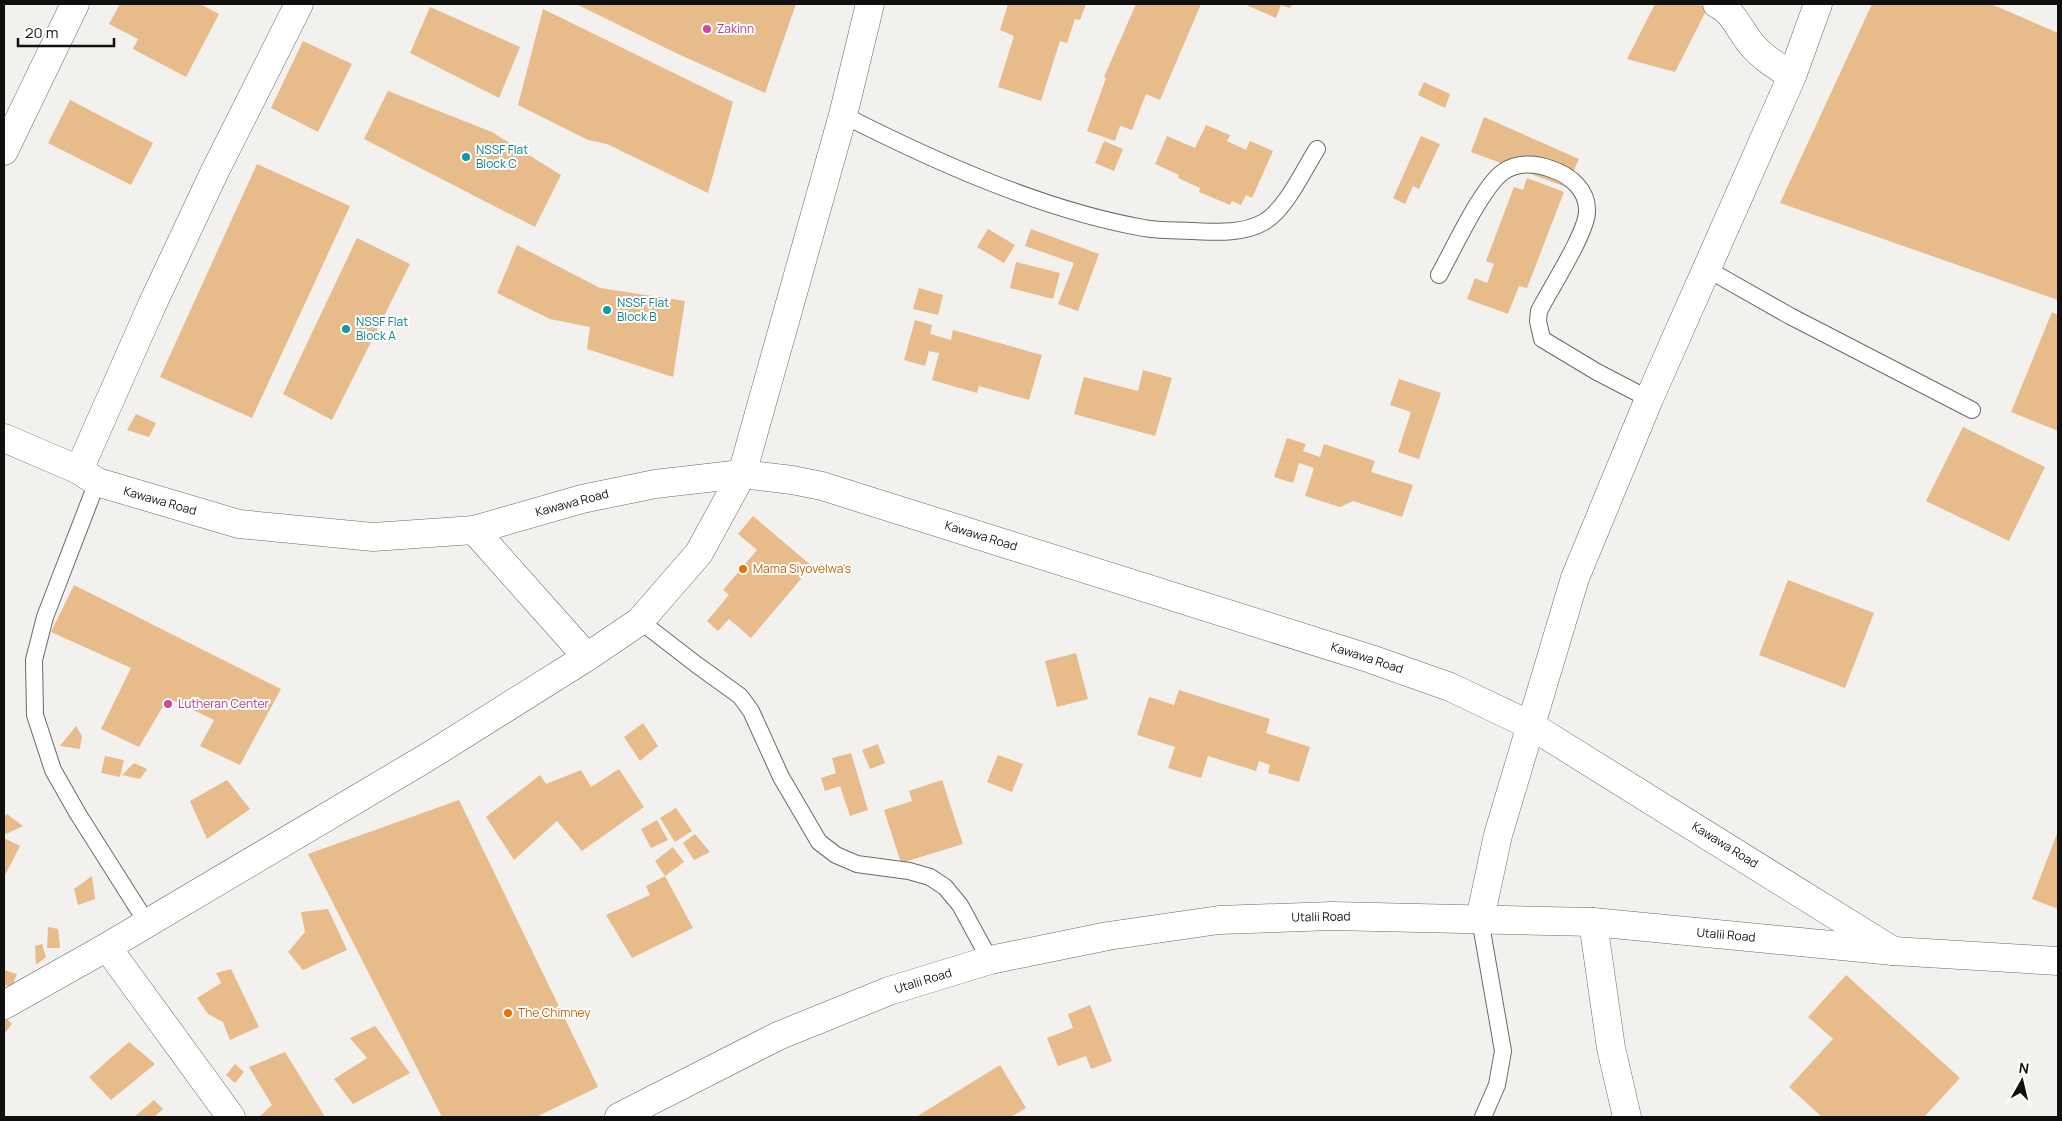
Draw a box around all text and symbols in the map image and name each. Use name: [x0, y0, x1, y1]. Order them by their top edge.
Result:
scale bar: [18, 15, 114, 47]
place label: Zakinn: [717, 20, 754, 37]
text: 20 m: [25, 22, 58, 43]
marker: Zakinn: [701, 23, 713, 35]
place label: NSSF Flat Block C: [476, 141, 528, 172]
marker: NSSF Flat Block C: [460, 151, 472, 163]
place label: NSSF Flat Block B: [617, 294, 669, 325]
marker: NSSF Flat Block B: [601, 304, 613, 316]
place label: NSSF Flat Block A: [356, 313, 408, 344]
marker: NSSF Flat Block A: [340, 323, 352, 335]
street label: Kawawa Road: [122, 482, 199, 519]
street label: Kawawa Road: [533, 485, 610, 520]
street label: Kawawa Road: [943, 516, 1020, 555]
place label: Mama Siyovelwa's: [753, 560, 851, 577]
marker: Mama Siyovelwa's: [737, 563, 749, 575]
street label: Kawawa Road: [1329, 638, 1406, 677]
place label: Lutheran Center: [178, 695, 270, 712]
marker: Lutheran Center: [162, 698, 174, 710]
street label: Kawawa Road: [1689, 817, 1762, 872]
street label: Utalii Road: [1291, 907, 1351, 926]
street label: Utalii Road: [1696, 923, 1756, 946]
street label: Utalii Road: [892, 964, 954, 997]
place label: The Chimney: [518, 1004, 591, 1021]
marker: The Chimney: [502, 1007, 514, 1019]
north arrow: [1997, 1056, 2047, 1106]
text: N: [2018, 1058, 2030, 1078]

